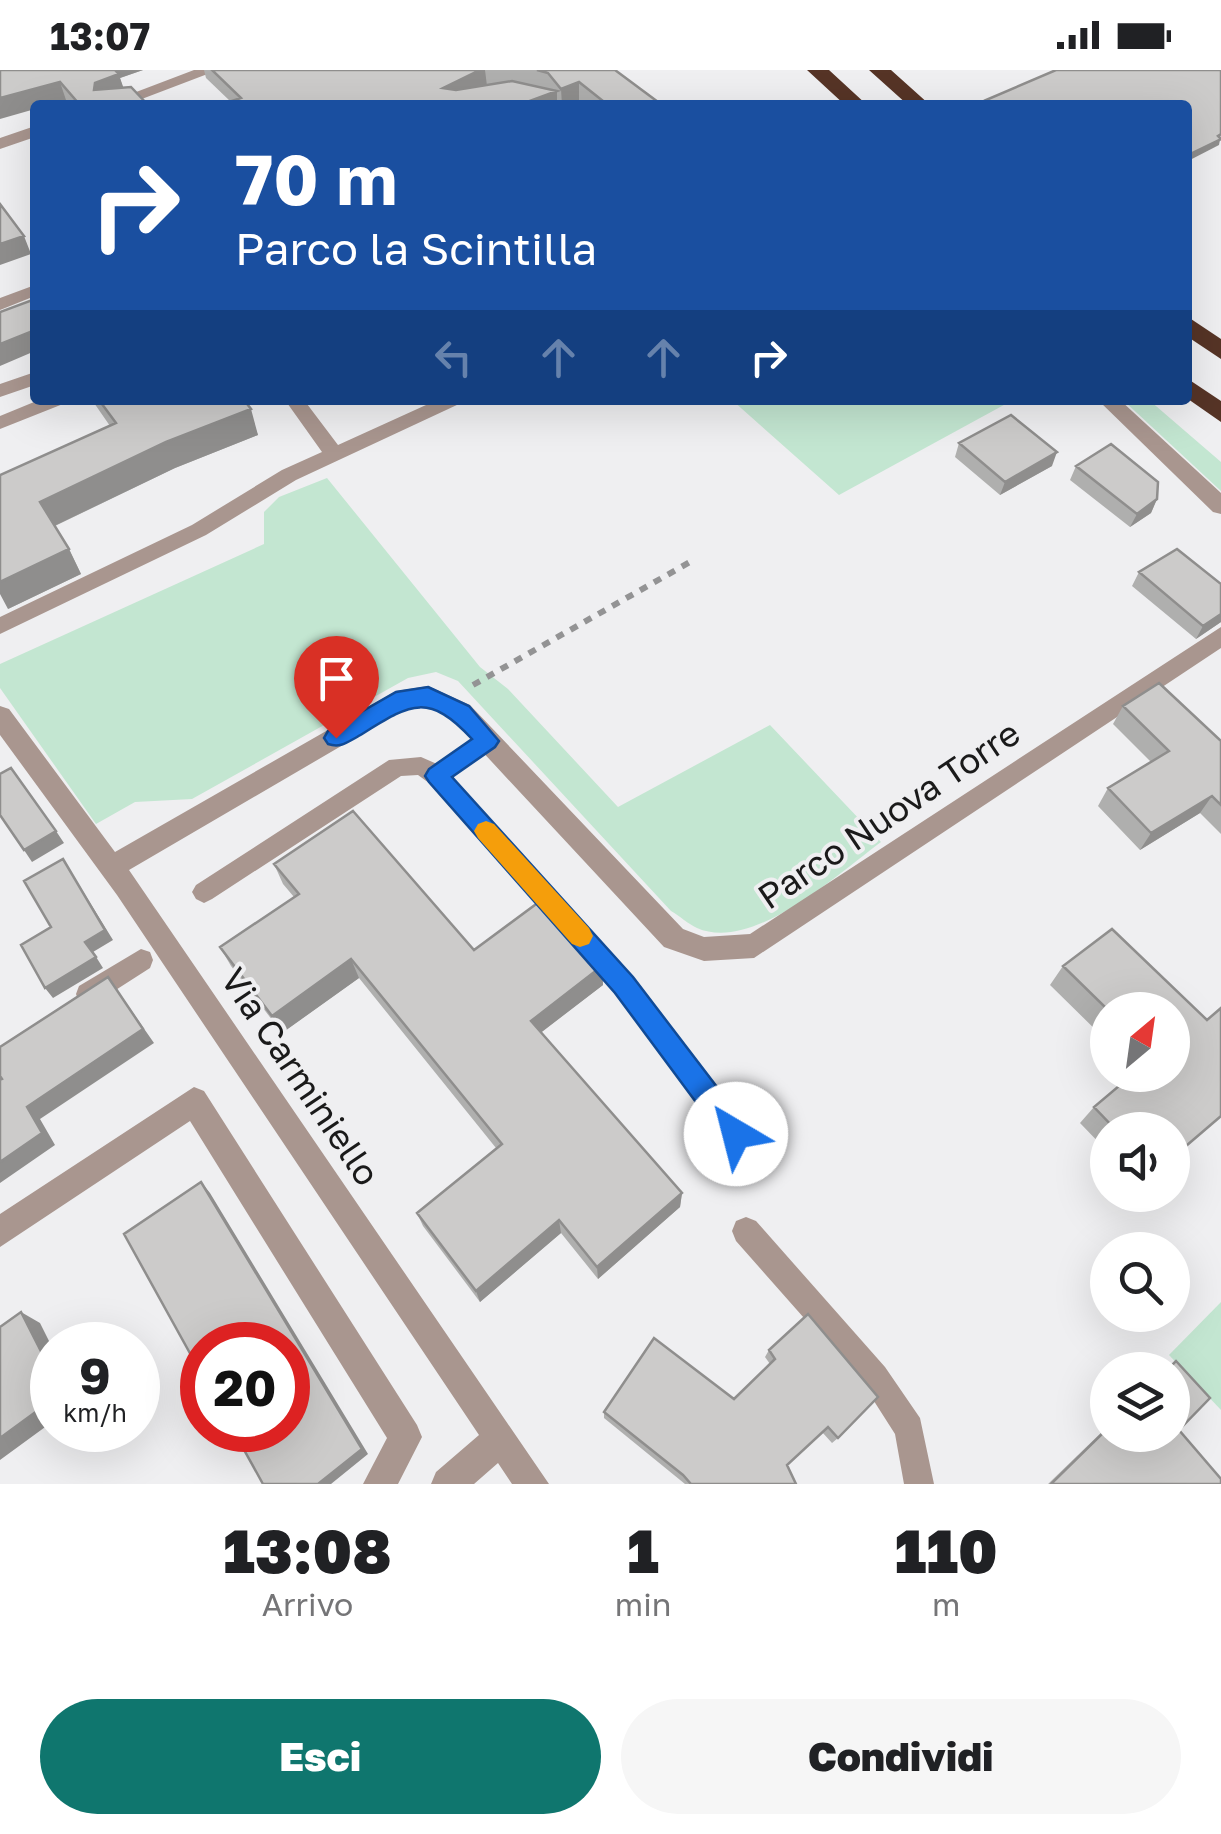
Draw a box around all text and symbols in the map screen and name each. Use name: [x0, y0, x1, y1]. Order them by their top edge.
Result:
text: 13:07: [50, 13, 150, 58]
text: 70 m: [235, 136, 397, 220]
icon: right: [70, 140, 200, 270]
text: Parco la Scintilla: [235, 221, 597, 275]
icon: left: [426, 330, 481, 385]
icon: ahead: [531, 330, 586, 385]
icon: ahead: [636, 330, 691, 385]
icon: right: [741, 330, 796, 385]
pin: [294, 636, 379, 739]
icon: arrive: [309, 651, 364, 706]
street label: Parco Nuova Torre: [750, 711, 1027, 917]
street label: Via Carminiello: [213, 960, 389, 1193]
north arrow: [1090, 992, 1190, 1092]
map controls: [1090, 992, 1190, 1452]
position arrow: [684, 1082, 788, 1186]
button: sound: [1090, 1112, 1190, 1212]
button: search: [1090, 1232, 1190, 1332]
speed limit sign: 20: [180, 1322, 310, 1452]
text: 9: [79, 1345, 111, 1405]
button: layers: [1090, 1352, 1190, 1452]
text: km/h: [63, 1397, 127, 1428]
text: 13:08: [223, 1514, 392, 1586]
text: 1: [627, 1514, 659, 1586]
text: 110: [895, 1514, 998, 1586]
text: Arrivo: [262, 1585, 353, 1623]
text: min: [615, 1585, 671, 1623]
text: m: [932, 1585, 960, 1623]
button: Esci: [40, 1699, 601, 1814]
button: Condividi: [621, 1699, 1181, 1814]

